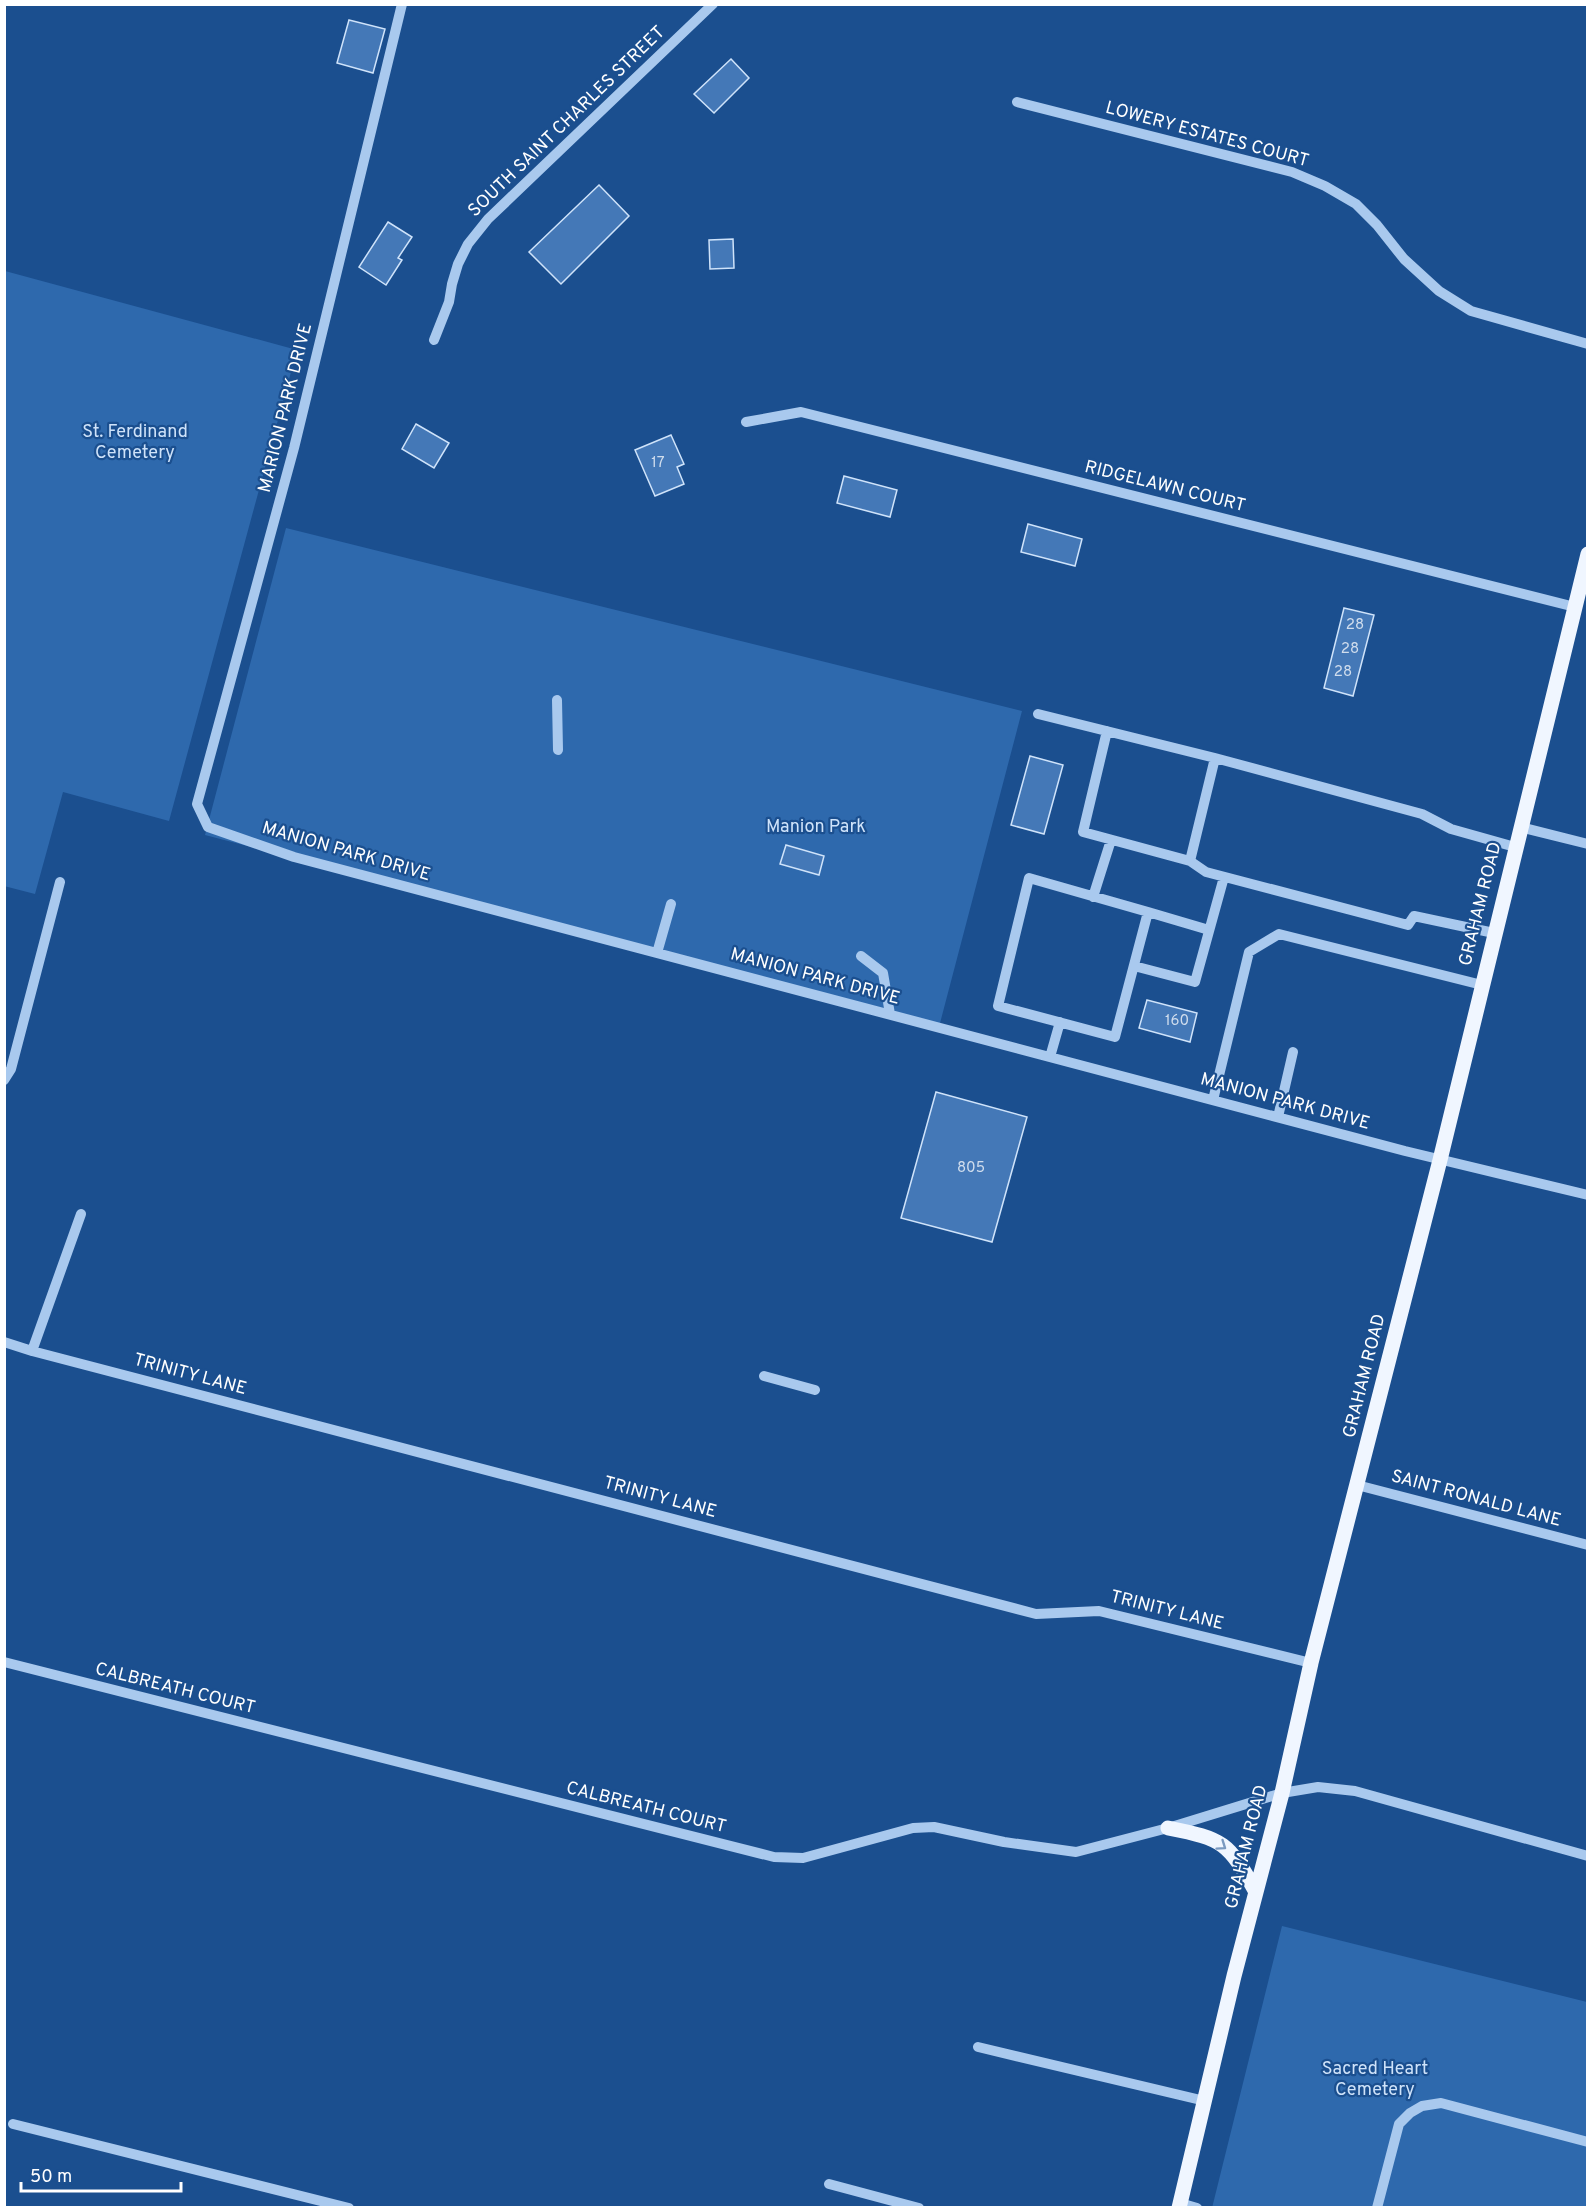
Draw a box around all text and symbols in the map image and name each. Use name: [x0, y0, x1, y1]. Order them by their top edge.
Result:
street label: SOUTH SAINT CHARLES STREET: [464, 22, 670, 222]
street label: LOWERY ESTATES COURT: [1103, 97, 1311, 173]
street label: MARION PARK DRIVE: [254, 321, 318, 495]
park label: St. Ferdinand Cemetery: [82, 421, 188, 465]
house number: 17: [651, 454, 665, 473]
street label: RIDGELAWN COURT: [1082, 456, 1248, 518]
house number: 28: [1346, 616, 1364, 635]
house number: 28: [1341, 640, 1359, 659]
house number: 28: [1334, 663, 1352, 682]
park label: Manion Park: [766, 816, 866, 839]
street label: MANION PARK DRIVE: [259, 817, 433, 887]
street label: GRAHAM ROAD: [1454, 840, 1508, 968]
street label: MANION PARK DRIVE: [728, 943, 902, 1011]
house number: 160: [1165, 1012, 1189, 1031]
street label: MANION PARK DRIVE: [1198, 1068, 1372, 1136]
house number: 805: [957, 1159, 985, 1178]
street label: GRAHAM ROAD: [1338, 1312, 1392, 1440]
street label: TRINITY LANE: [131, 1349, 249, 1401]
street label: SAINT RONALD LANE: [1388, 1465, 1564, 1533]
street label: TRINITY LANE: [601, 1472, 719, 1524]
street label: TRINITY LANE: [1108, 1586, 1226, 1636]
street label: CALBREATH COURT: [93, 1658, 257, 1720]
street label: CALBREATH COURT: [564, 1777, 728, 1839]
street label: GRAHAM ROAD: [1220, 1783, 1274, 1911]
one-way arrow: [1216, 1839, 1227, 1850]
park label: Sacred Heart Cemetery: [1322, 2058, 1428, 2102]
scale bar: [21, 2155, 182, 2193]
text: 50 m: [30, 2166, 72, 2189]

